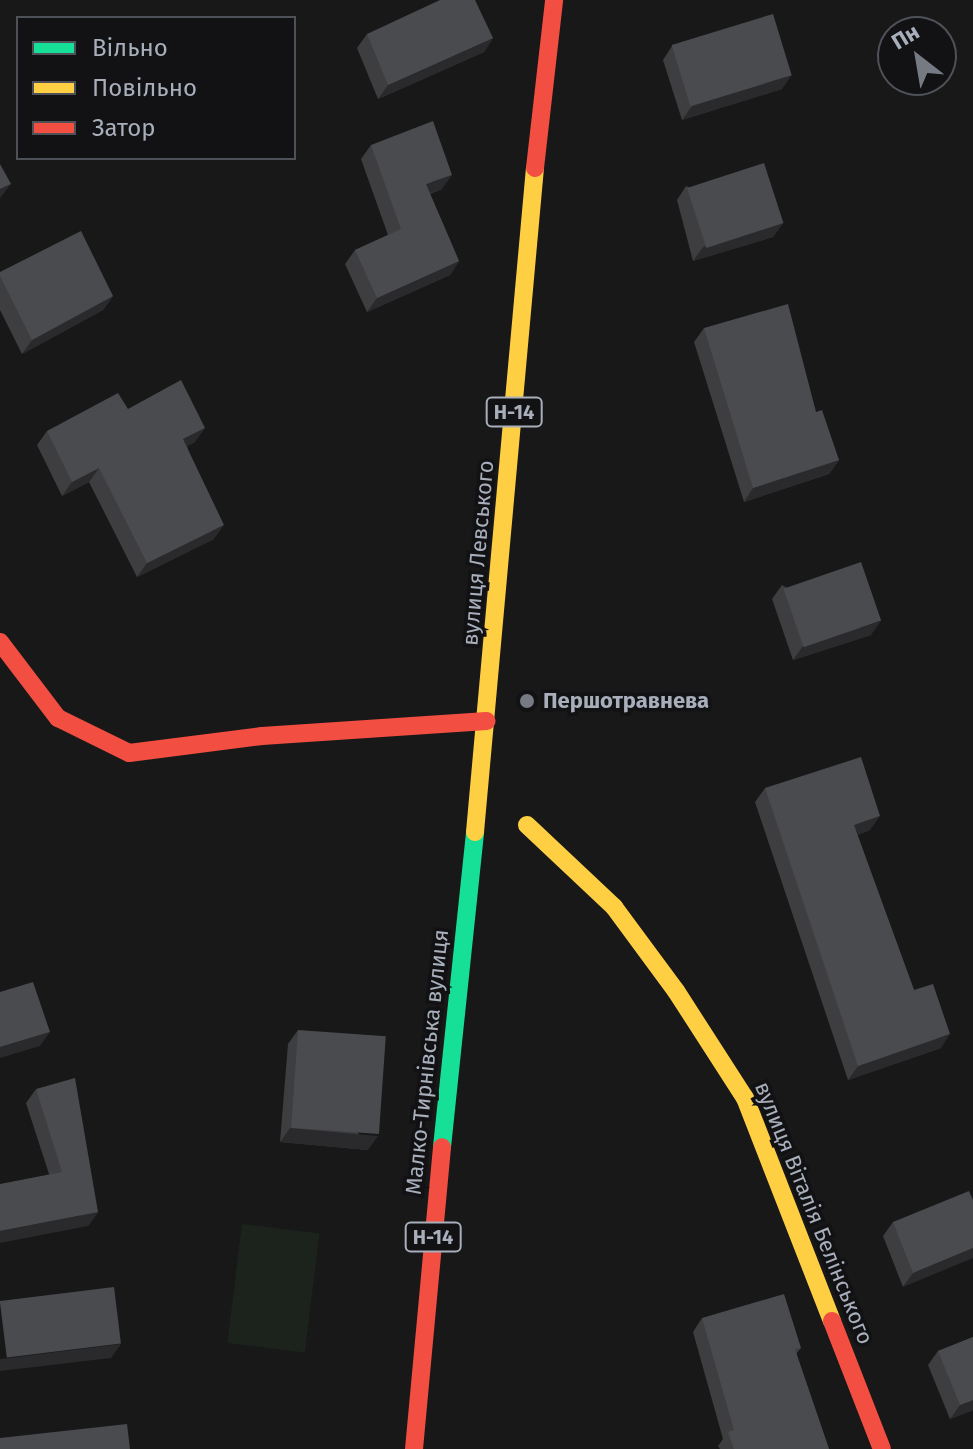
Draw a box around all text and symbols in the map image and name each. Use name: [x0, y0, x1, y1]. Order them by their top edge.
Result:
legend: [16, 16, 296, 160]
north arrow: [877, 16, 957, 96]
text: Пн: [887, 18, 924, 55]
text: Вільно: [92, 34, 168, 62]
text: Повільно: [92, 74, 197, 102]
text: Затор: [92, 114, 156, 142]
road number: Н-14: [484, 396, 544, 428]
street label: вулиця Левського: [457, 459, 499, 647]
place label: Першотравнева: [543, 688, 709, 714]
marker: Першотравнева: [518, 692, 536, 710]
street label: Малко-Тирнівська вулиця: [400, 928, 454, 1196]
street label: вулиця Віталія Белінського: [749, 1078, 879, 1348]
road number: Н-14: [403, 1221, 463, 1253]

